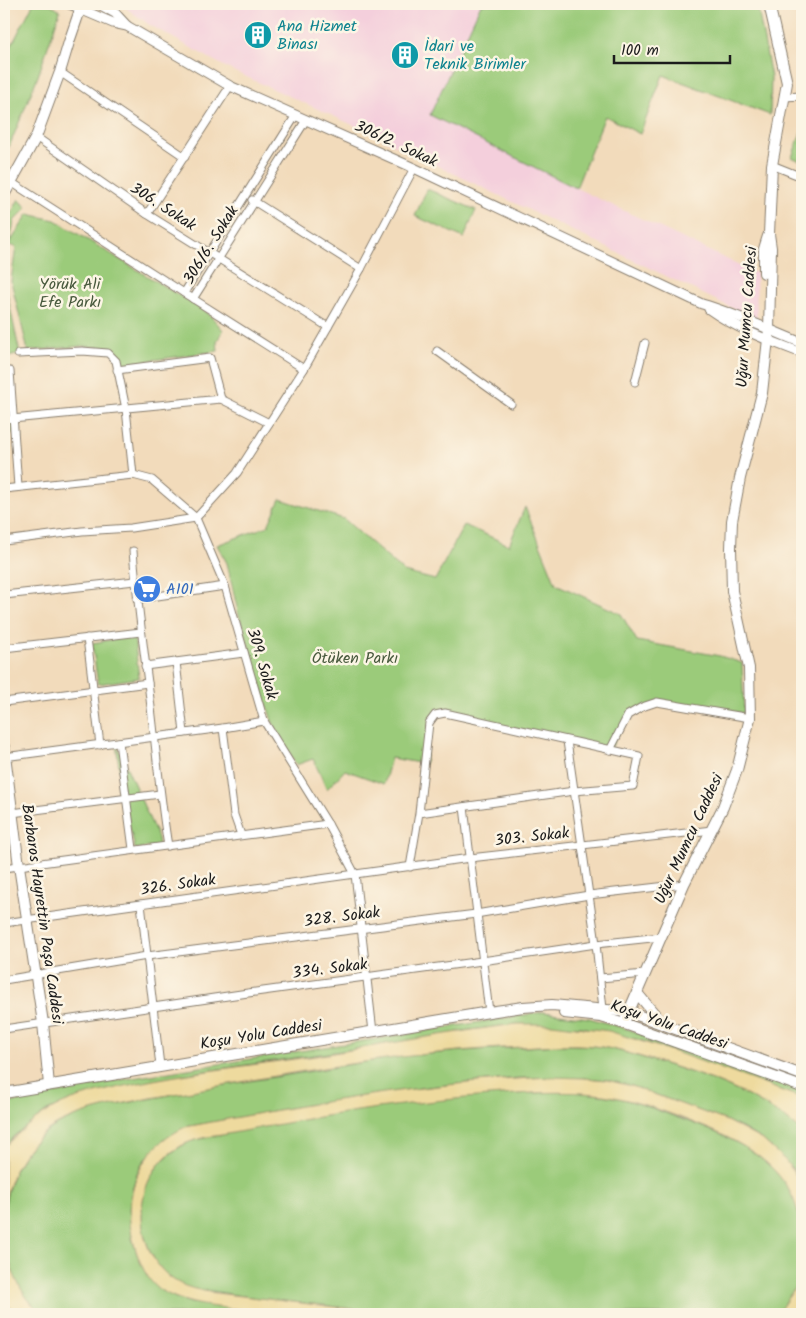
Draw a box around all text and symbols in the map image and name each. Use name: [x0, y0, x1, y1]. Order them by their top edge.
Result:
place label: Ana Hizmet Binası: [277, 14, 358, 57]
building icon: Ana Hizmet Binası: [243, 20, 273, 50]
scale bar: [614, 32, 730, 64]
place label: İdari ve Teknik Birimler: [424, 34, 527, 77]
text: 100 m: [621, 39, 659, 63]
building icon: İdari ve Teknik Birimler: [390, 40, 420, 70]
street label: 306/2. Sokak: [350, 114, 442, 174]
street label: 306. Sokak: [125, 176, 201, 238]
street label: 306/6. Sokak: [177, 200, 245, 289]
street label: Uğur Mumcu Caddesi: [730, 244, 764, 389]
park label: Yörük Ali Efe Parkı: [39, 272, 102, 315]
supermarket icon: A101: [132, 574, 162, 604]
place label: A101: [166, 577, 194, 602]
street label: 309. Sokak: [240, 625, 284, 703]
park label: Ötüken Parkı: [312, 646, 398, 671]
street label: Uğur Mumcu Caddesi: [648, 768, 731, 908]
street label: Barbaros Hayrettin Paşa Caddesi: [14, 802, 70, 1027]
street label: 303. Sokak: [494, 821, 571, 853]
street label: 326. Sokak: [139, 867, 218, 903]
street label: 328. Sokak: [302, 900, 382, 934]
street label: 334. Sokak: [291, 952, 370, 986]
street label: Koşu Yolu Caddesi: [607, 993, 732, 1057]
street label: Koşu Yolu Caddesi: [198, 1013, 325, 1057]

